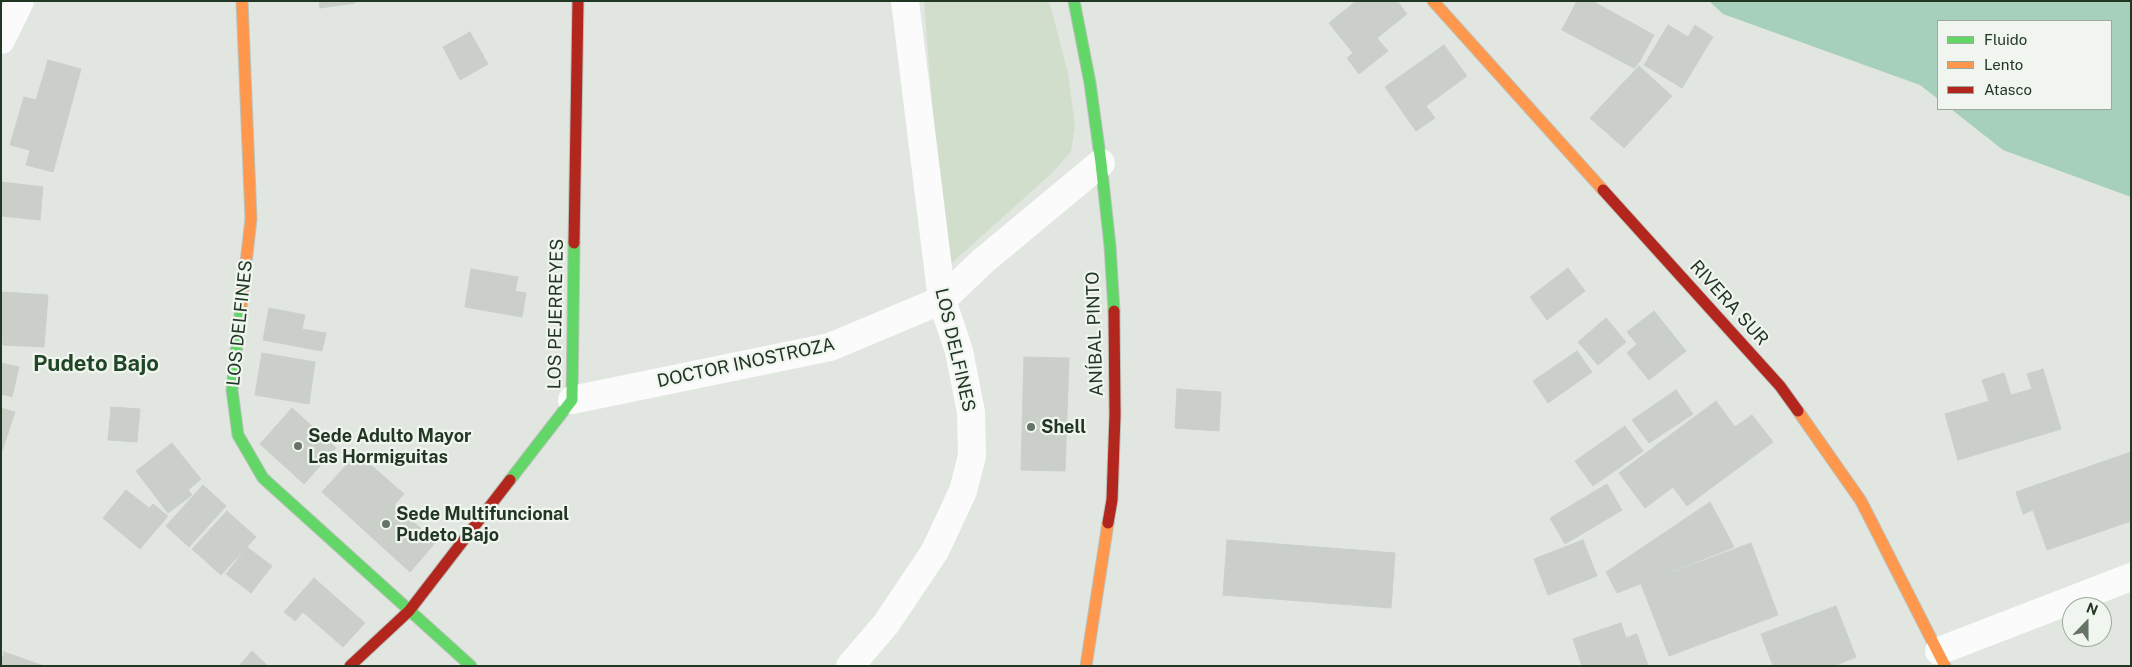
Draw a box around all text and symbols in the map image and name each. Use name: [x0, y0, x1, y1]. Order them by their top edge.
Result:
legend: [1937, 20, 2112, 110]
text: Fluido: [1984, 31, 2027, 48]
text: Lento: [1984, 56, 2023, 73]
text: Atasco: [1984, 81, 2032, 98]
street label: LOS PEJERREYES: [544, 238, 568, 390]
street label: RIVERA SUR: [1685, 256, 1773, 350]
street label: LOS DELFINES: [223, 259, 257, 387]
street label: ANÍBAL PINTO: [1082, 271, 1108, 397]
street label: LOS DELFINES: [930, 286, 980, 414]
street label: DOCTOR INOSTROZA: [655, 334, 837, 392]
district label: Pudeto Bajo: [33, 351, 159, 377]
place label: Shell: [1041, 416, 1086, 438]
marker: Shell: [1025, 421, 1037, 433]
place label: Sede Adulto Mayor Las Hormiguitas: [308, 425, 471, 468]
marker: Sede Adulto Mayor Las Hormiguitas: [292, 440, 304, 452]
place label: Sede Multifuncional Pudeto Bajo: [396, 503, 569, 546]
marker: Sede Multifuncional Pudeto Bajo: [380, 518, 392, 530]
north arrow: [2062, 597, 2112, 647]
text: N: [2084, 600, 2100, 618]

